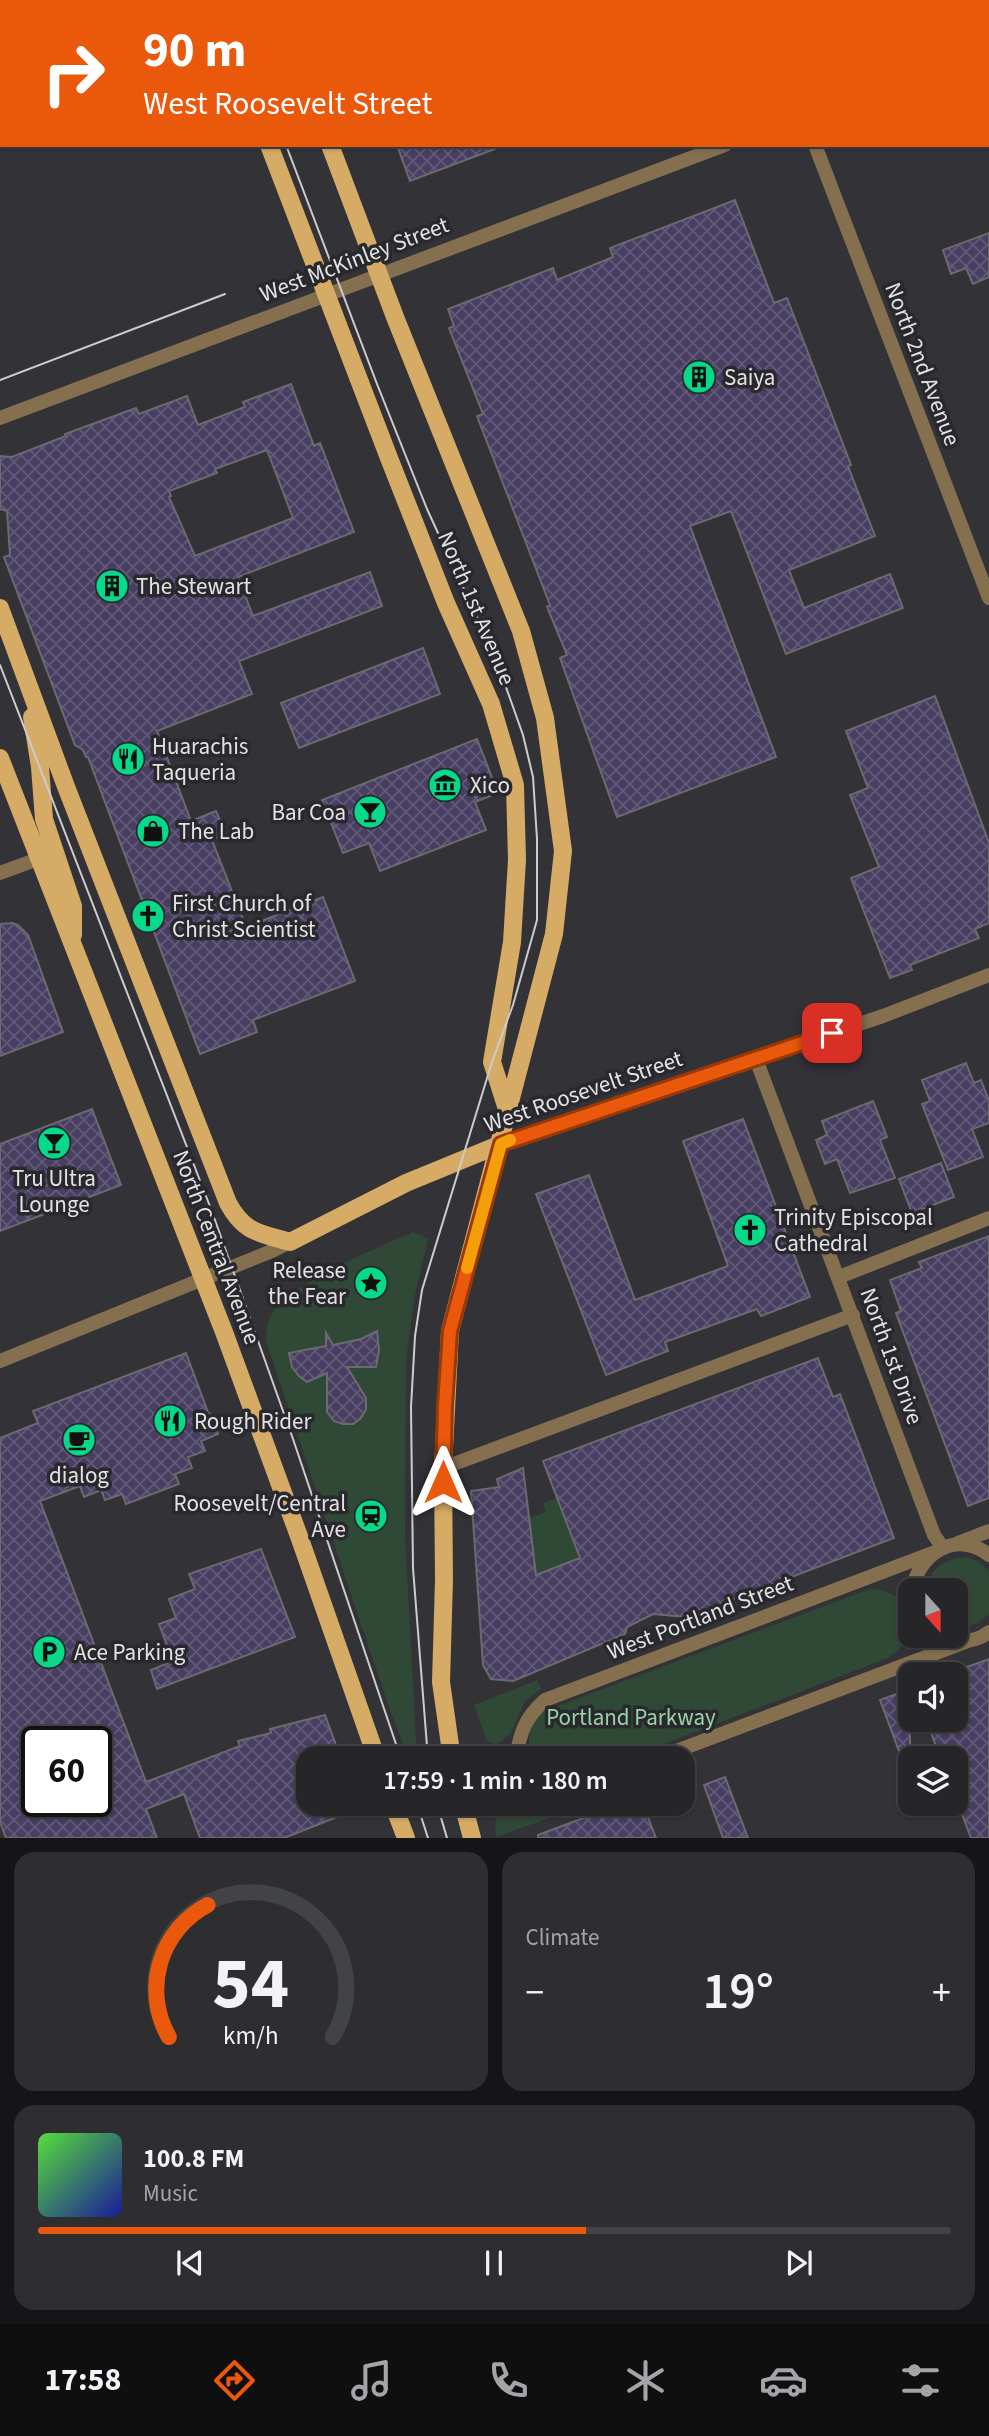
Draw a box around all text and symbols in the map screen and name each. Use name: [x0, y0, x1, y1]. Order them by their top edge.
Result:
text: 90 m: [143, 16, 247, 86]
icon: right: [28, 28, 119, 119]
text: West Roosevelt Street: [143, 81, 432, 127]
street label: West McKinley Street: [255, 208, 454, 311]
street label: North 2nd Avenue: [876, 278, 969, 451]
building icon: Saiya: [680, 358, 718, 396]
place label: Saiya: [724, 361, 775, 394]
street label: North 1st Avenue: [429, 526, 524, 690]
building icon: The Stewart: [93, 567, 131, 605]
place label: The Stewart: [136, 570, 251, 603]
place label: Huarachis Taqueria: [152, 730, 248, 789]
restaurant icon: Huarachis Taqueria: [109, 740, 147, 778]
museum icon: Xico: [426, 766, 464, 804]
place label: Xico: [470, 769, 510, 802]
bar icon: Bar Coa: [351, 793, 389, 831]
place label: Bar Coa: [271, 796, 346, 829]
shop icon: The Lab: [134, 812, 172, 850]
place label: The Lab: [178, 815, 254, 848]
place label: First Church of Christ Scientist: [172, 887, 316, 946]
church icon: First Church of Christ Scientist: [129, 897, 167, 935]
pin: [802, 1003, 862, 1063]
icon: arrive: [813, 1014, 851, 1052]
street label: West Roosevelt Street: [480, 1042, 687, 1141]
bar icon: Tru Ultra Lounge: [35, 1124, 73, 1162]
street label: North Central Avenue: [164, 1145, 269, 1349]
place label: Tru Ultra Lounge: [12, 1162, 96, 1221]
place label: Trinity Episcopal Cathedral: [774, 1201, 933, 1260]
church icon: Trinity Episcopal Cathedral: [731, 1211, 769, 1249]
place label: Release the Fear: [268, 1254, 347, 1313]
place icon: Release the Fear: [352, 1264, 390, 1302]
street label: North 1st Drive: [852, 1283, 931, 1429]
restaurant icon: Rough Rider: [151, 1402, 189, 1440]
place label: Rough Rider: [194, 1405, 312, 1438]
cafe icon: dialog: [60, 1421, 98, 1459]
position arrow: [406, 1445, 480, 1519]
place label: dialog: [49, 1459, 109, 1492]
place label: Roosevelt/Central Ave: [174, 1487, 346, 1546]
station icon: Roosevelt/Central Ave: [352, 1497, 390, 1535]
street label: West Portland Street: [602, 1567, 798, 1668]
north arrow: [898, 1578, 968, 1648]
map controls: [898, 1578, 968, 1816]
parking icon: Ace Parking: [30, 1633, 68, 1671]
place label: Ace Parking: [74, 1636, 186, 1669]
button: sound: [898, 1662, 968, 1732]
park label: Portland Parkway: [546, 1701, 716, 1734]
speed limit sign: 60: [21, 1726, 112, 1817]
button: layers: [898, 1746, 968, 1816]
text: 17:59 · 1 min · 180 m: [383, 1762, 608, 1799]
text: Climate: [526, 1921, 599, 1954]
text: 54: [212, 1933, 289, 2037]
text: 19°: [703, 1955, 774, 2029]
text: −: [526, 1966, 544, 2020]
text: +: [932, 1966, 951, 2020]
text: km/h: [223, 2018, 279, 2054]
text: 100.8 FM: [143, 2140, 244, 2177]
text: Music: [143, 2177, 198, 2210]
icon: previous: [171, 2244, 209, 2282]
icon: pause: [475, 2244, 513, 2282]
icon: next: [780, 2244, 818, 2282]
icon: directions: [210, 2356, 259, 2405]
icon: music: [347, 2356, 396, 2405]
icon: phone: [484, 2356, 533, 2405]
icon: climate: [621, 2356, 670, 2405]
icon: car: [759, 2356, 808, 2405]
icon: filters: [896, 2356, 945, 2405]
text: 17:58: [44, 2357, 121, 2403]

